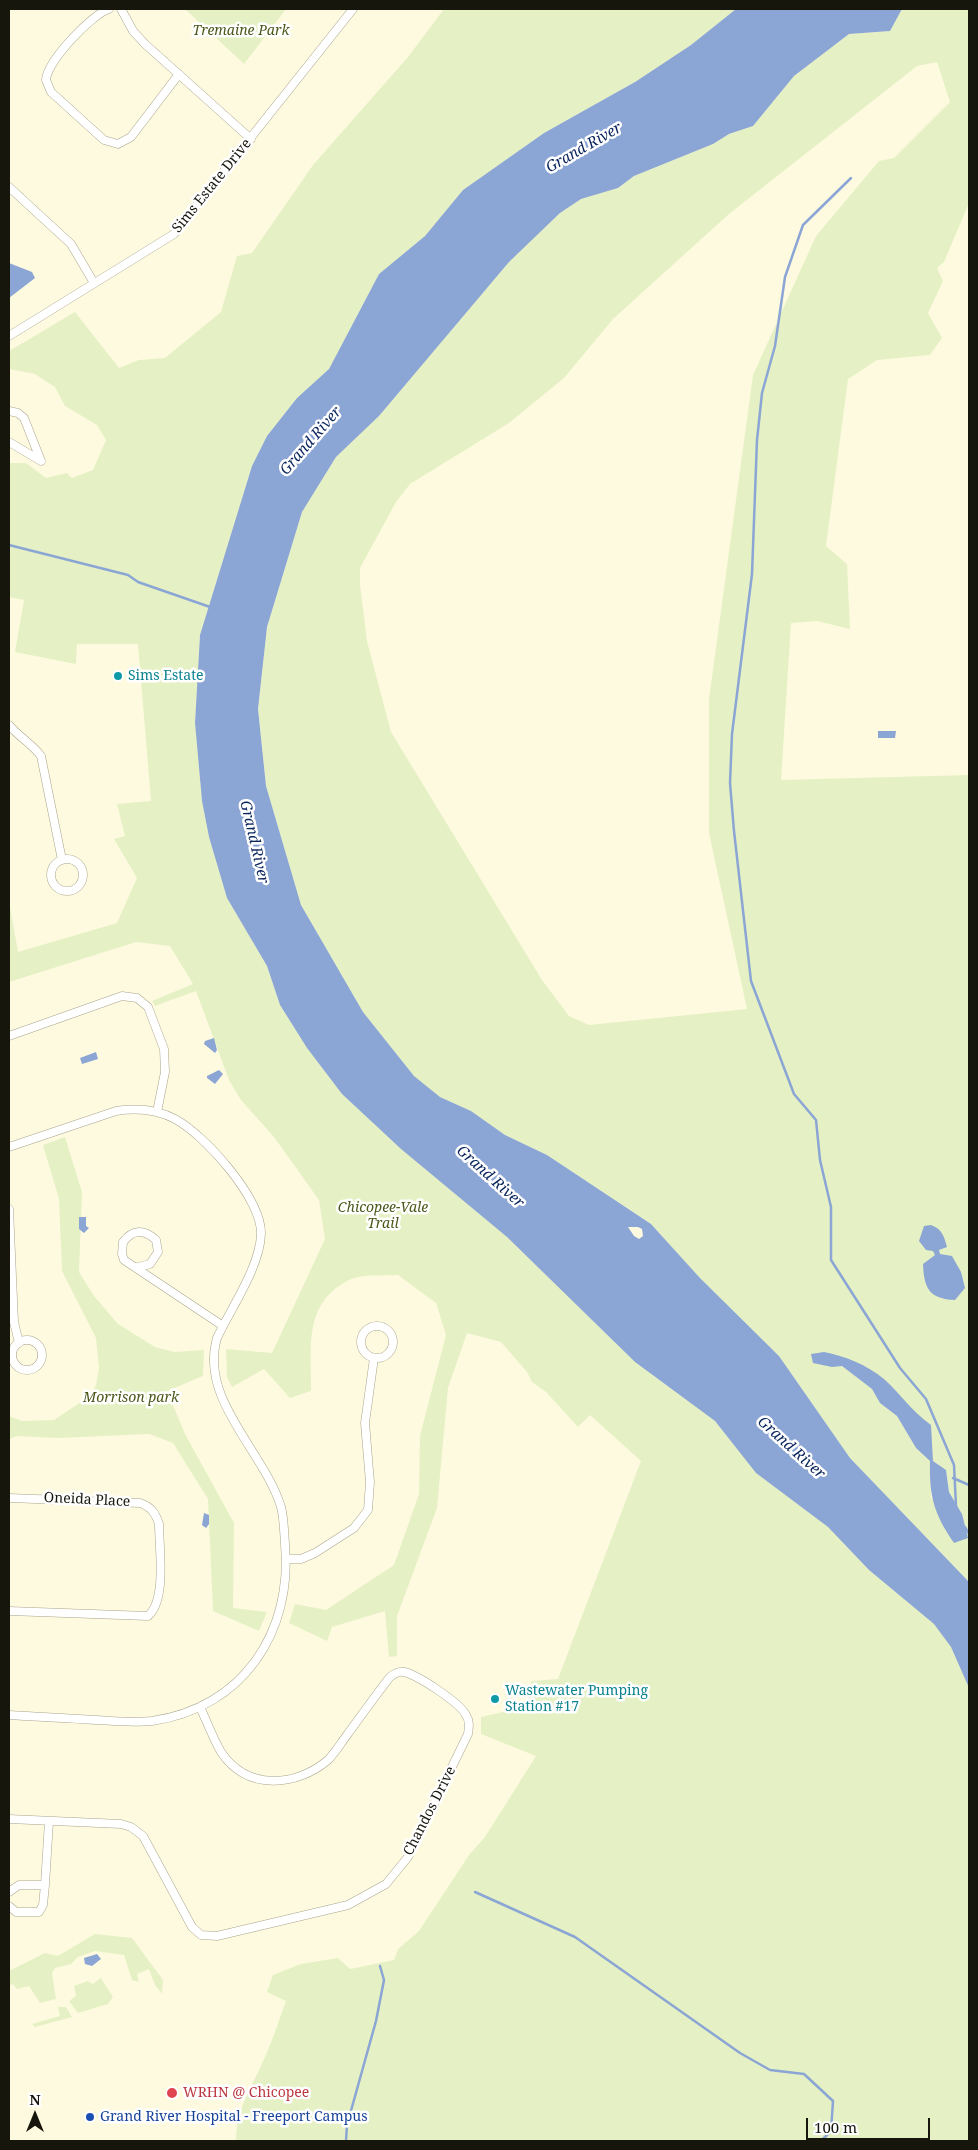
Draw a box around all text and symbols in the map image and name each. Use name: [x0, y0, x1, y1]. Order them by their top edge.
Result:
park label: Tremaine Park: [193, 23, 289, 39]
water label: Grand River: [543, 119, 625, 177]
street label: Sims Estate Drive: [169, 136, 255, 236]
water label: Grand River: [276, 403, 346, 479]
place label: Sims Estate: [128, 668, 204, 684]
marker: Sims Estate: [112, 670, 124, 682]
water label: Grand River: [236, 799, 272, 885]
water label: Grand River: [453, 1142, 527, 1212]
park label: Chicopee-Vale Trail: [338, 1200, 428, 1232]
park label: Morrison park: [83, 1390, 179, 1406]
water label: Grand River: [754, 1413, 828, 1483]
street label: Oneida Place: [43, 1489, 131, 1511]
place label: Wastewater Pumping Station #17: [505, 1683, 648, 1715]
marker: Wastewater Pumping Station #17: [489, 1693, 501, 1705]
street label: Chandos Drive: [400, 1764, 460, 1858]
place label: WRHN @ Chicopee: [183, 2085, 309, 2101]
marker: WRHN @ Chicopee: [165, 2086, 179, 2100]
north arrow: [10, 2090, 60, 2140]
text: N: [29, 2090, 41, 2109]
scale bar: [808, 2108, 932, 2140]
place label: Grand River Hospital - Freeport Campus: [100, 2109, 367, 2125]
marker: Grand River Hospital - Freeport Campus: [84, 2111, 96, 2123]
text: 100 m: [814, 2117, 857, 2137]

